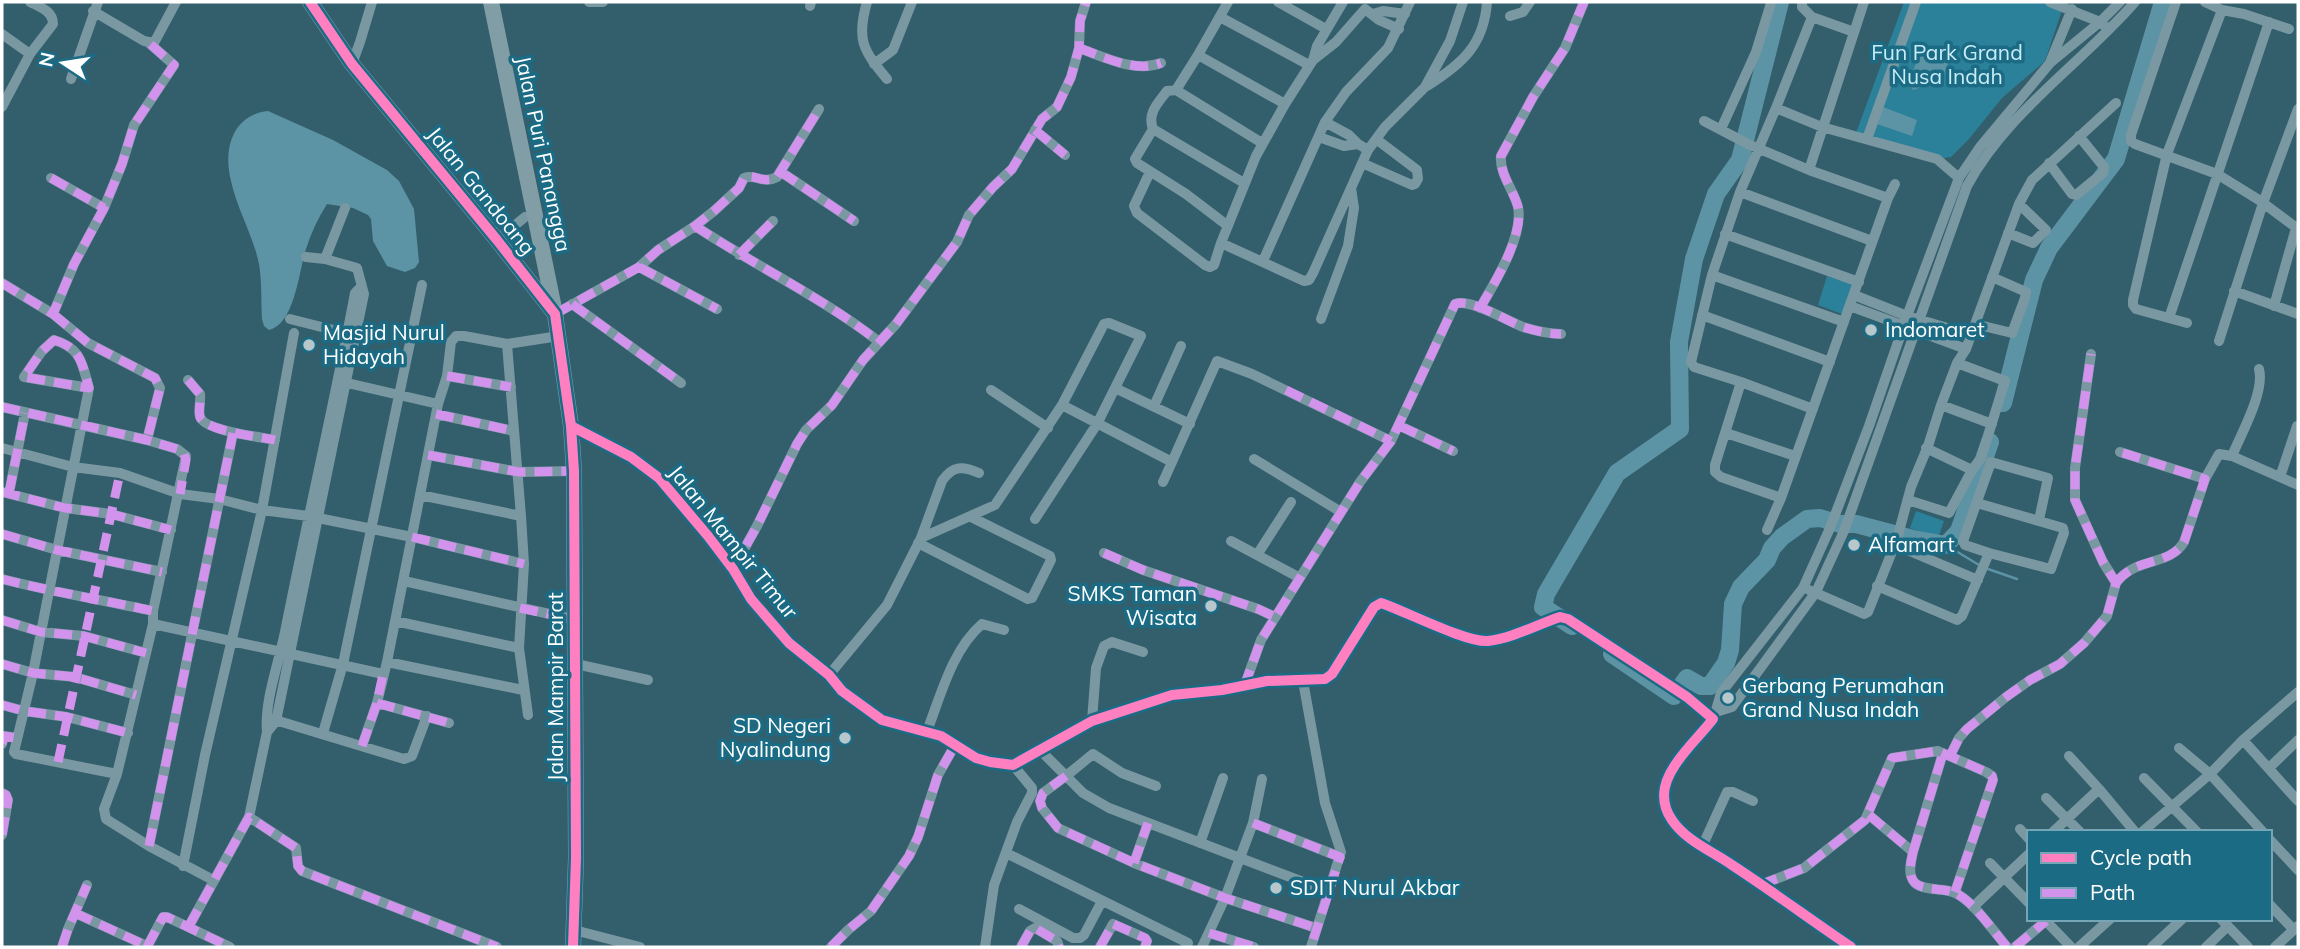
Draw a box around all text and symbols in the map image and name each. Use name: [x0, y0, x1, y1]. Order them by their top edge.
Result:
north arrow: [28, 28, 98, 98]
park label: Fun Park Grand Nusa Indah: [1871, 39, 2023, 89]
text: N: [33, 50, 60, 69]
street label: Jalan Puri Panangga: [511, 53, 577, 254]
street label: Jalan Gandoang: [422, 121, 541, 260]
place label: Indomaret: [1885, 316, 1985, 342]
place label: Masjid Nurul Hidayah: [323, 319, 445, 369]
marker: Indomaret: [1863, 322, 1879, 338]
marker: Masjid Nurul Hidayah: [301, 337, 317, 353]
street label: Jalan Mampir Timur: [664, 459, 804, 624]
place label: Alfamart: [1868, 531, 1955, 557]
marker: Alfamart: [1846, 537, 1862, 553]
place label: SMKS Taman Wisata: [1068, 580, 1197, 630]
street label: Jalan Mampir Barat: [542, 593, 568, 782]
marker: SMKS Taman Wisata: [1203, 598, 1219, 614]
place label: Gerbang Perumahan Grand Nusa Indah: [1742, 672, 1945, 722]
marker: Gerbang Perumahan Grand Nusa Indah: [1720, 690, 1736, 706]
place label: SD Negeri Nyalindung: [720, 712, 831, 762]
marker: SD Negeri Nyalindung: [837, 730, 853, 746]
legend: [2027, 830, 2272, 921]
text: Cycle path: [2090, 844, 2192, 870]
place label: SDIT Nurul Akbar: [1290, 874, 1460, 900]
text: Path: [2090, 879, 2135, 905]
marker: SDIT Nurul Akbar: [1268, 880, 1284, 896]

